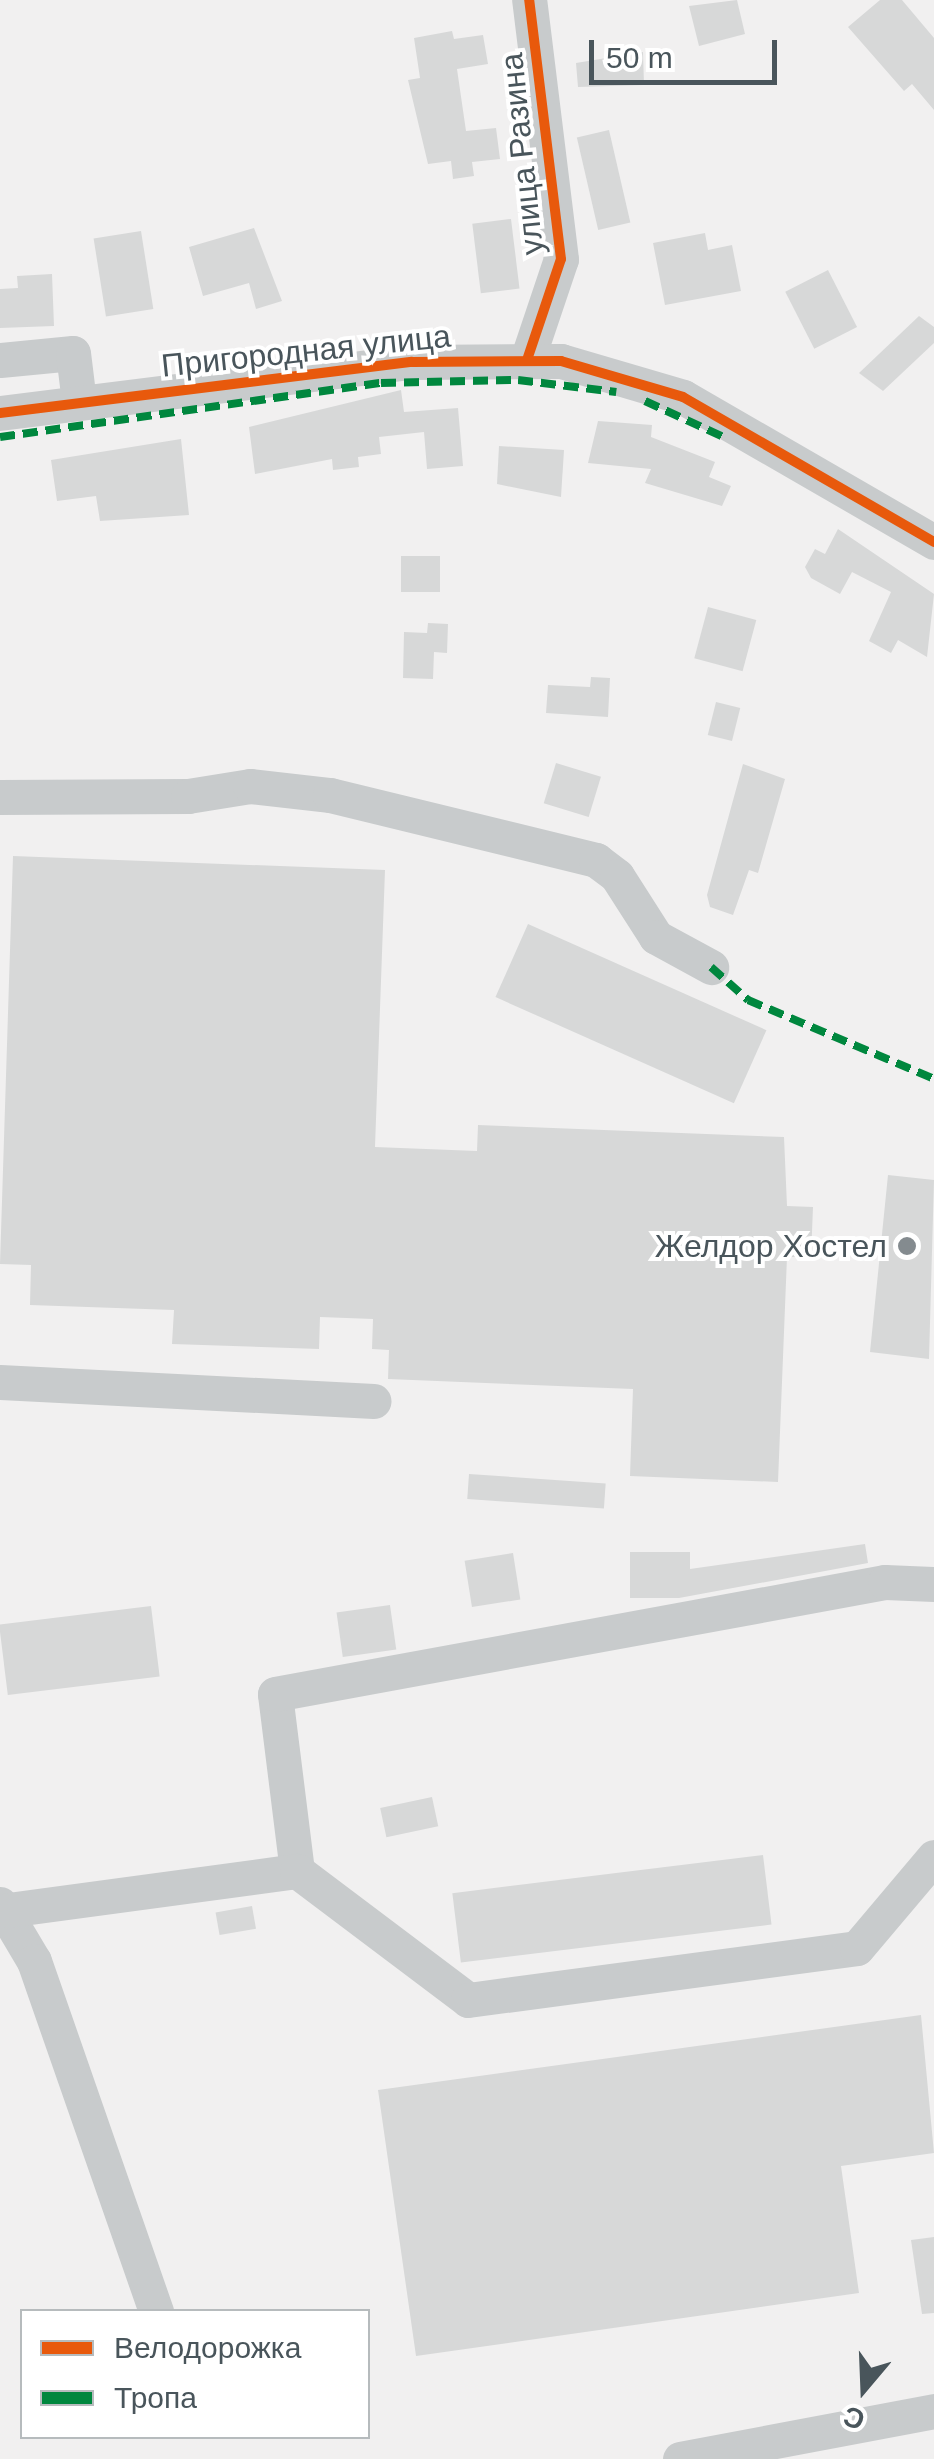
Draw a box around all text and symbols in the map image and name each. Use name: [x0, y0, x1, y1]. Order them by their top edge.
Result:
scale bar: [594, 20, 782, 82]
text: 50 m: [606, 41, 673, 74]
street label: улица Разина: [492, 51, 552, 257]
street label: Пригородная улица: [159, 317, 453, 385]
place label: Желдор Хостел: [655, 1227, 887, 1265]
marker: Желдор Хостел: [896, 1235, 918, 1257]
legend: [20, 2309, 370, 2439]
text: Велодорожка: [114, 2331, 301, 2364]
north arrow: [814, 2339, 914, 2439]
text: Тропа: [114, 2381, 197, 2414]
text: С: [839, 2400, 869, 2436]

